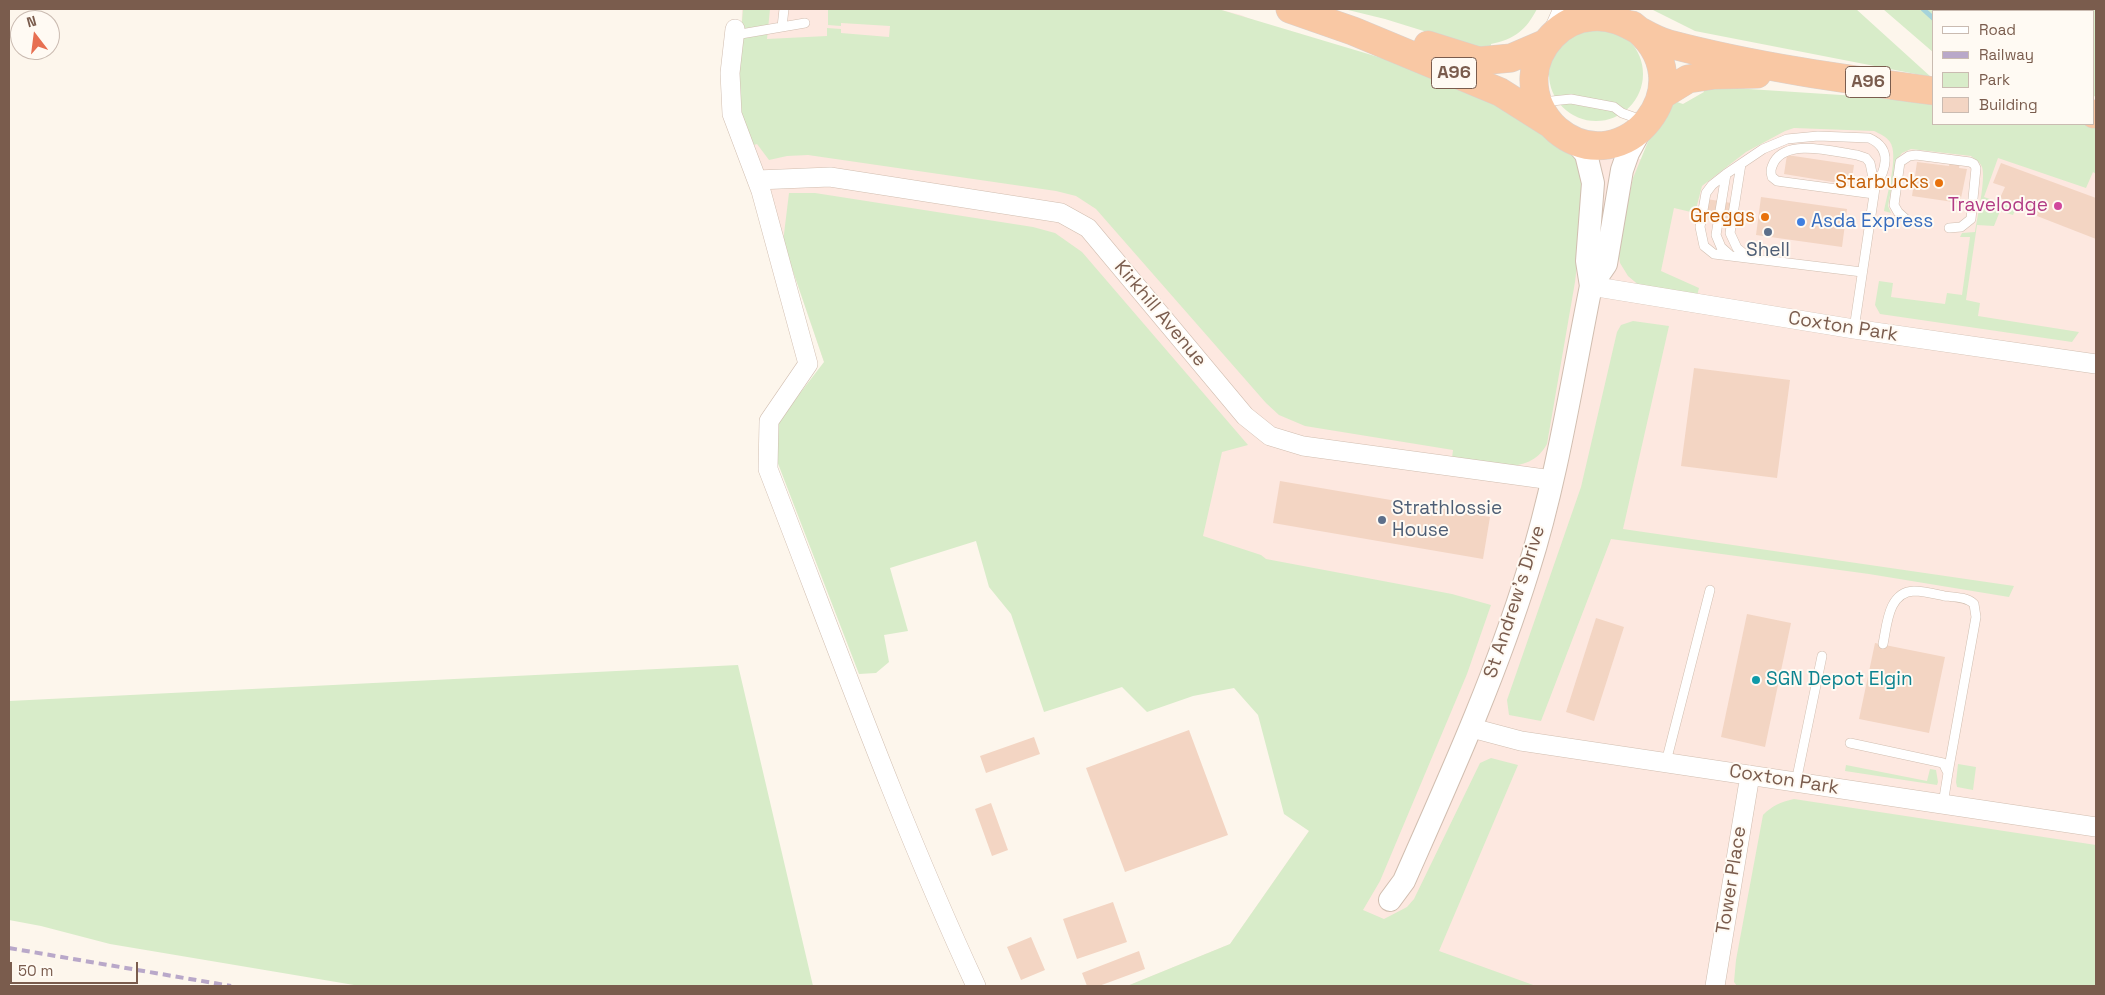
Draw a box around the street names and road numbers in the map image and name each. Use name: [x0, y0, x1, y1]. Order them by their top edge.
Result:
road number: A96: [1432, 58, 1476, 88]
road number: A96: [1846, 66, 1890, 98]
street label: Kirkhill Avenue: [1109, 256, 1211, 372]
street label: Coxton Park: [1787, 307, 1899, 347]
street label: St Andrew's Drive: [1480, 523, 1550, 681]
street label: Coxton Park: [1728, 760, 1840, 800]
street label: Tower Place: [1712, 825, 1752, 935]

